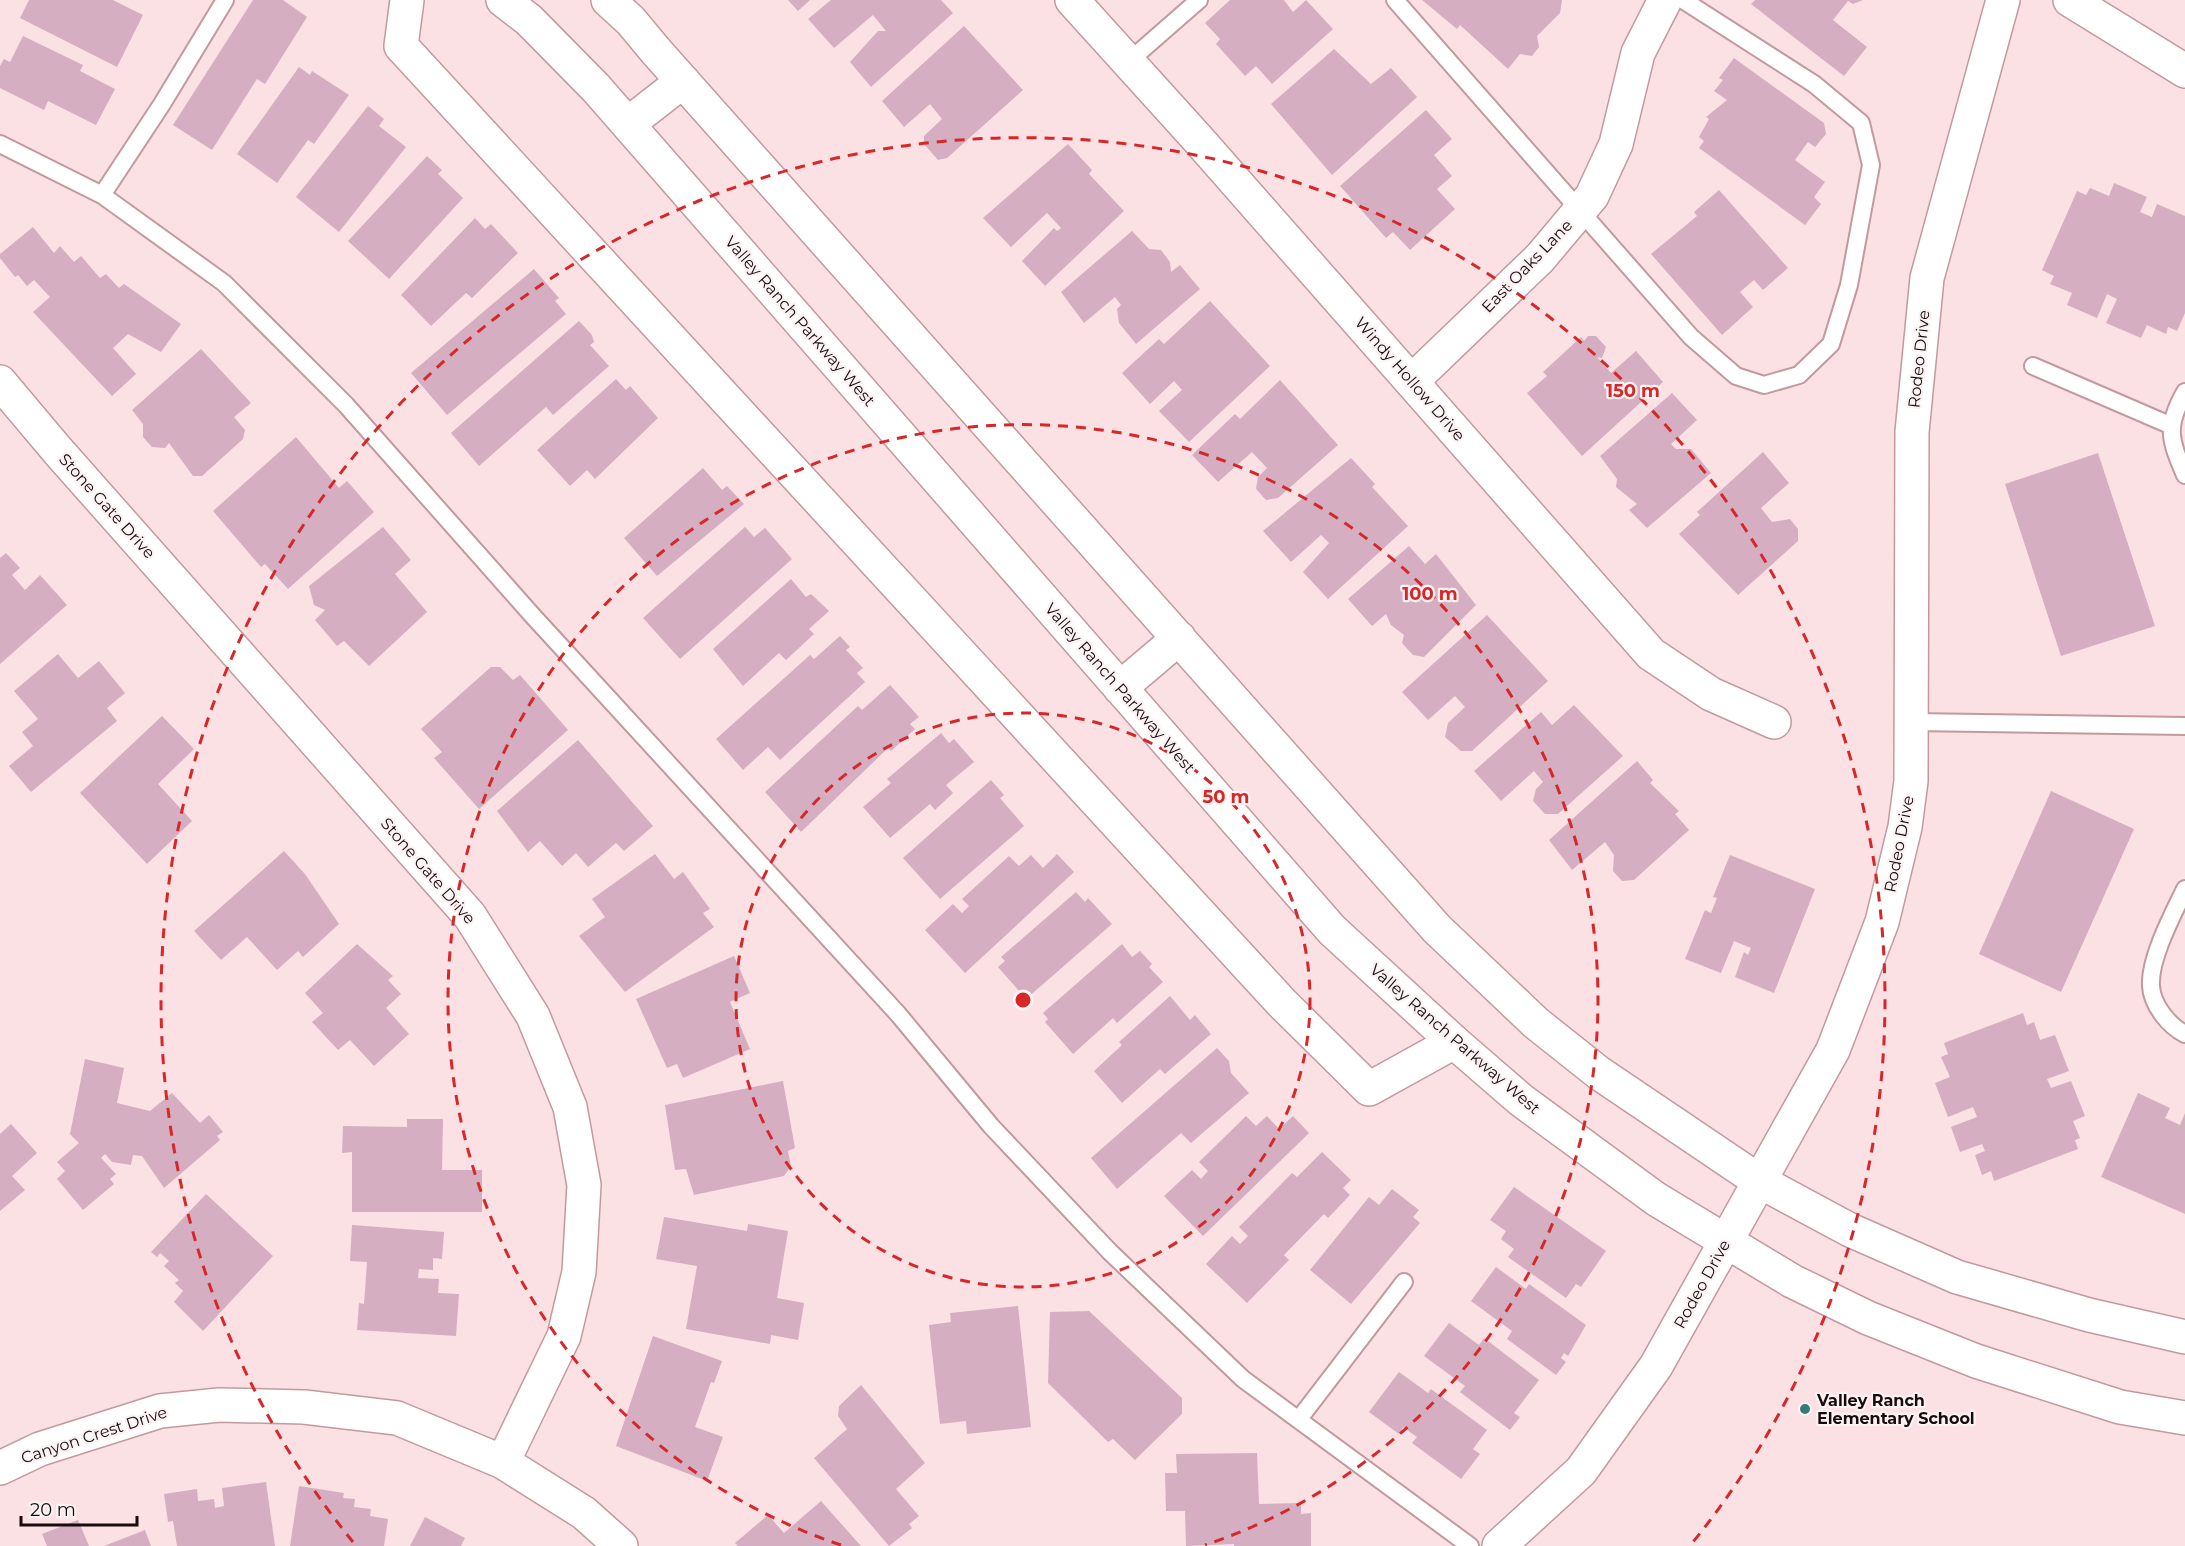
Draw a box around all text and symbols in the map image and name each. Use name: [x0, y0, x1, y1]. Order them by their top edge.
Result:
street label: East Oaks Lane: [1478, 216, 1576, 316]
street label: Valley Ranch Parkway West: [721, 232, 879, 410]
street label: Rodeo Drive: [1904, 309, 1934, 409]
street label: Windy Hollow Drive: [1351, 313, 1469, 445]
text: 150 m: [1606, 380, 1660, 402]
street label: Stone Gate Drive: [55, 450, 159, 562]
text: 100 m: [1402, 583, 1458, 605]
street label: Valley Ranch Parkway West: [1041, 599, 1199, 777]
text: 50 m: [1203, 786, 1249, 808]
street label: Rodeo Drive: [1880, 794, 1918, 894]
street label: Stone Gate Drive: [377, 814, 479, 928]
street label: Valley Ranch Parkway West: [1366, 960, 1544, 1118]
centre of rings: [1013, 990, 1033, 1010]
street label: Rodeo Drive: [1670, 1236, 1734, 1332]
place label: Valley Ranch Elementary School: [1816, 1391, 1975, 1428]
street label: Canyon Crest Drive: [19, 1402, 169, 1468]
marker: Valley Ranch Elementary School: [1798, 1402, 1812, 1416]
scale bar: [21, 1489, 136, 1527]
text: 20 m: [30, 1499, 76, 1521]

